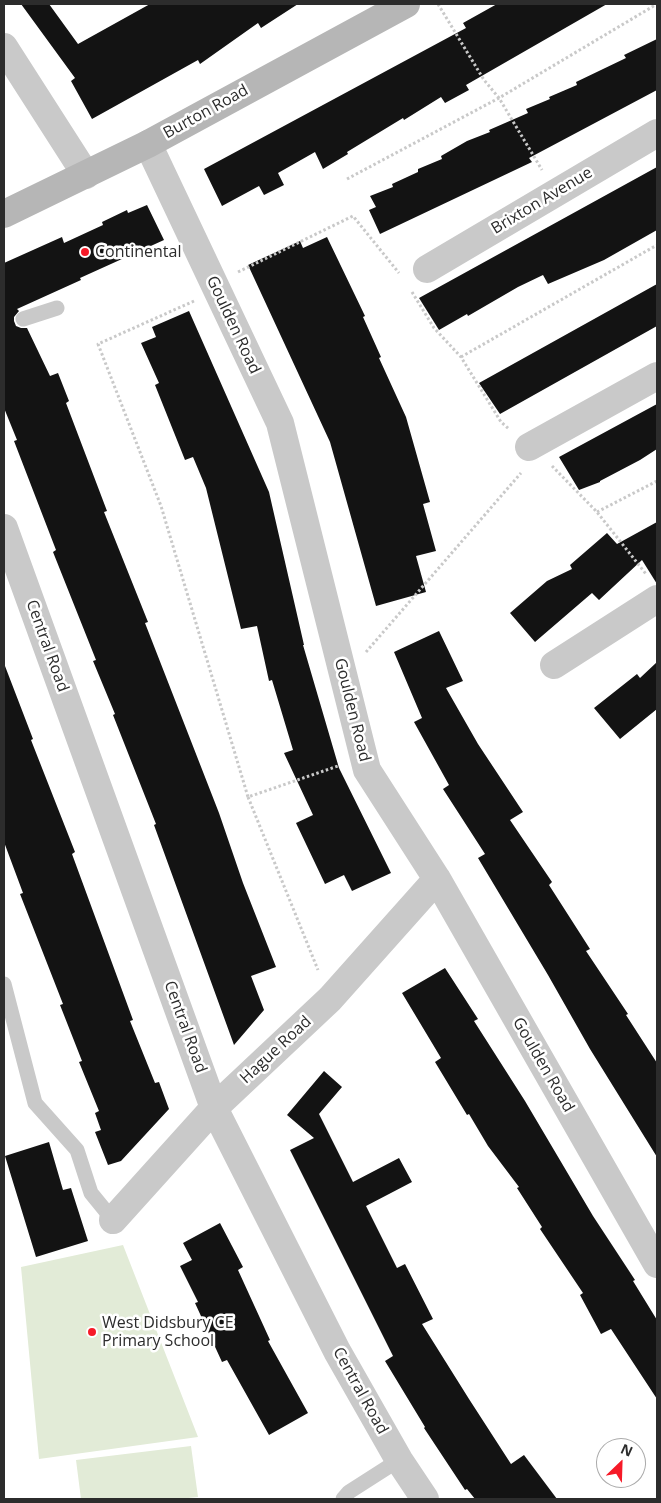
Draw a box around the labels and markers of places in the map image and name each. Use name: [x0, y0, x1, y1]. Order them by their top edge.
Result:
place label: Continental: [95, 242, 182, 262]
marker: Continental: [79, 246, 91, 258]
place label: West Didsbury CE Primary School: [102, 1313, 234, 1351]
marker: West Didsbury CE Primary School: [86, 1326, 98, 1338]

